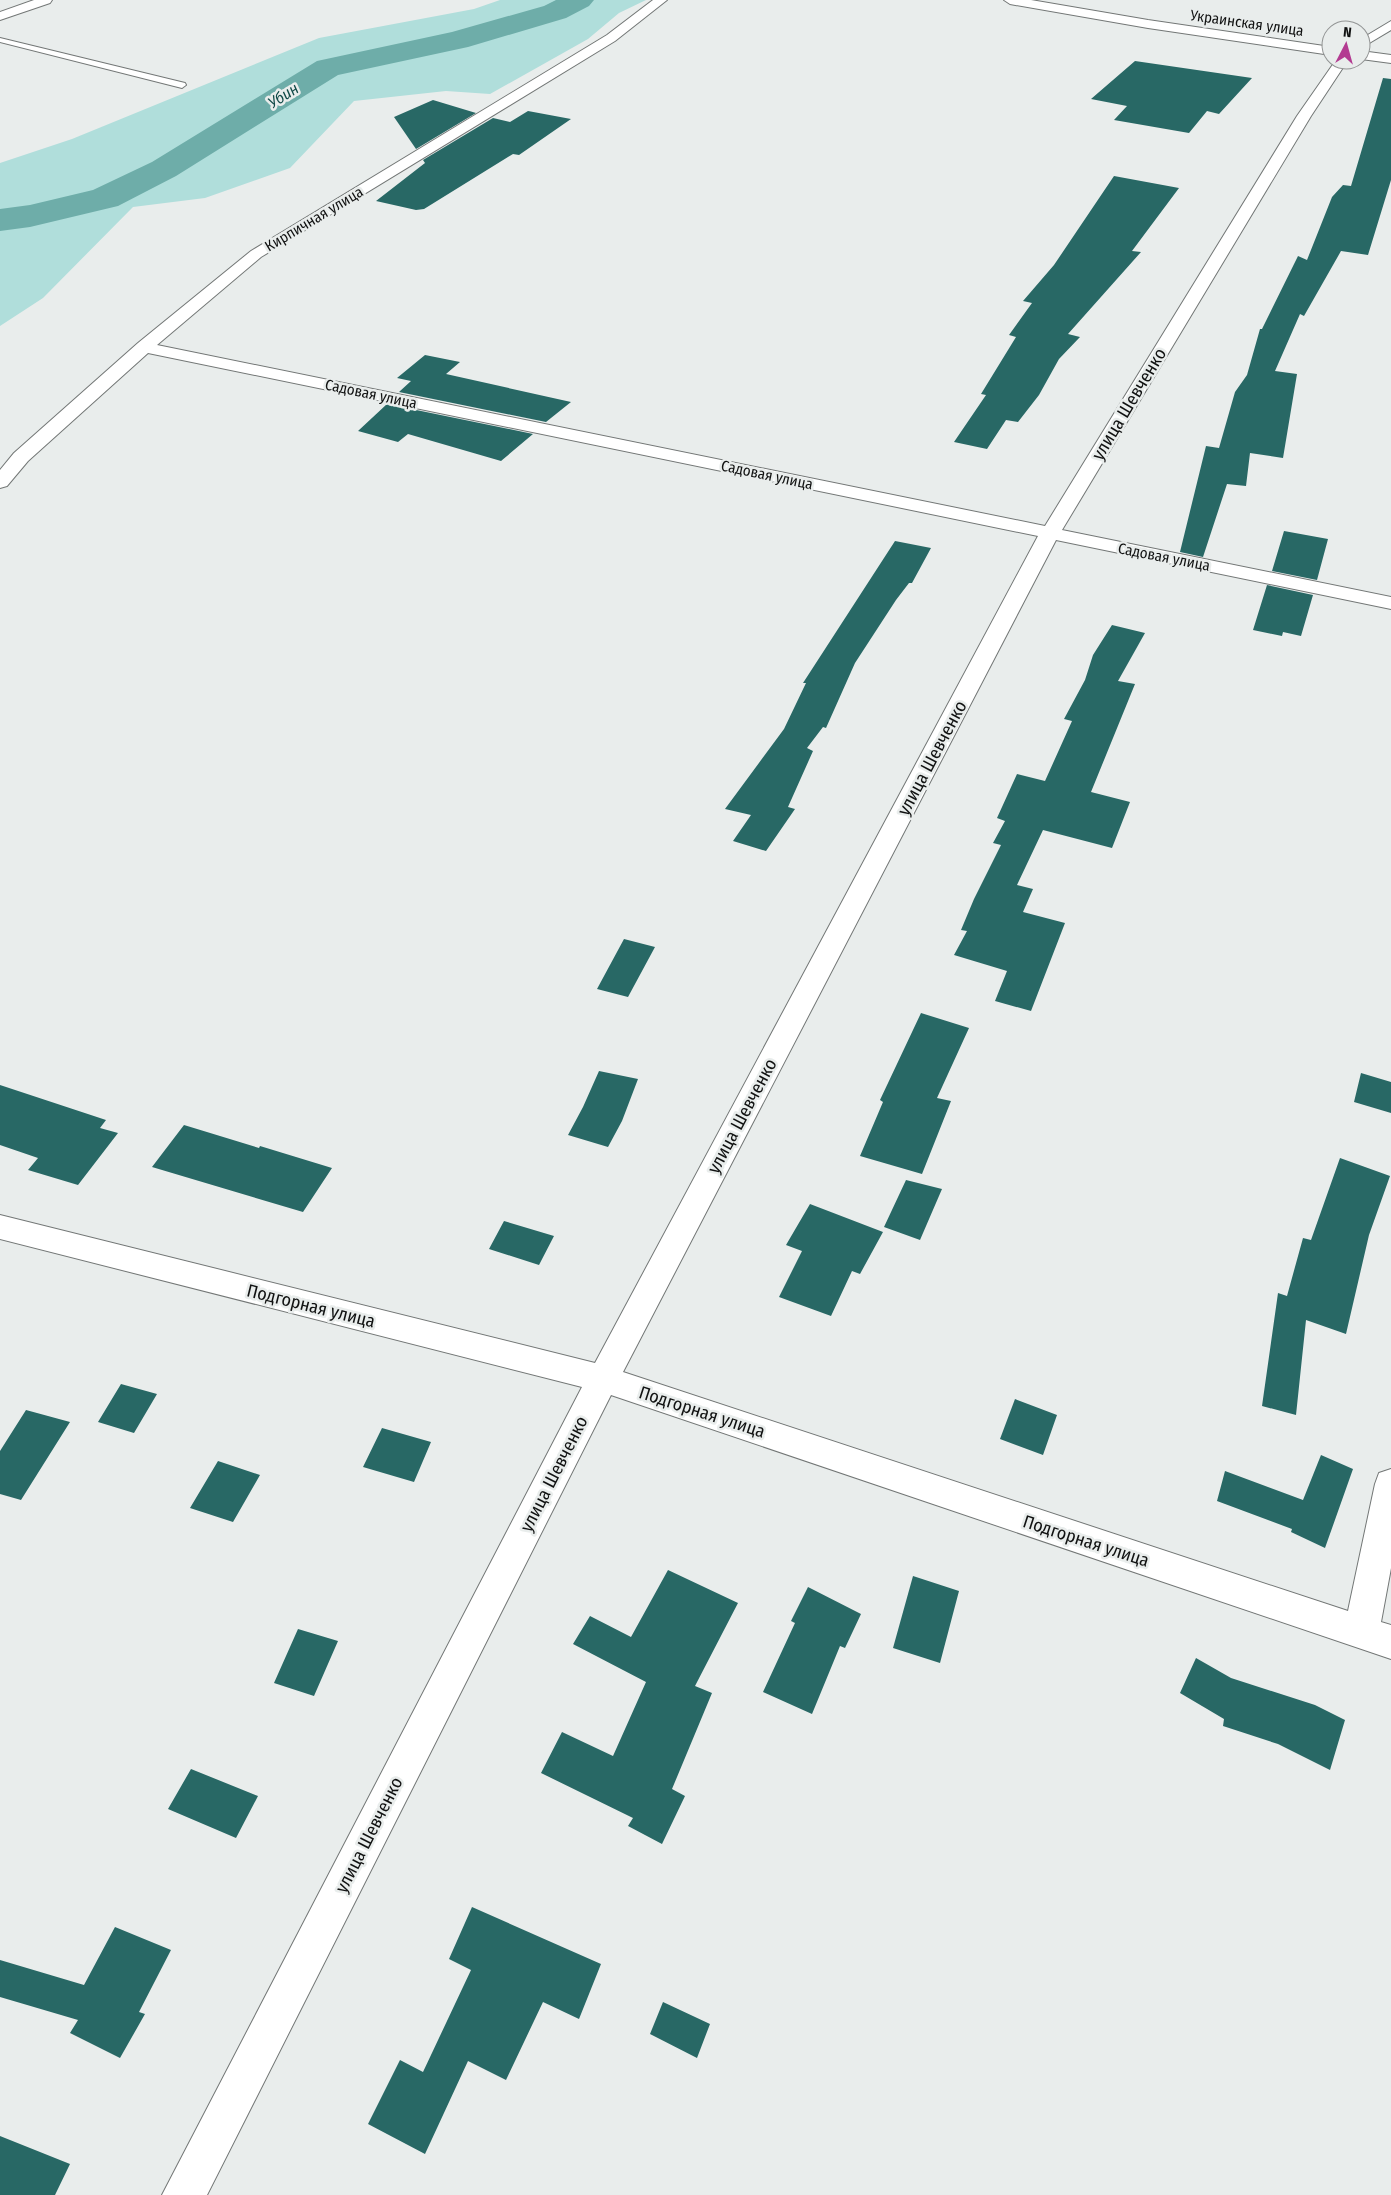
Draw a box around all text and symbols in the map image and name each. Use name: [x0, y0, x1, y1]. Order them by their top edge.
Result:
street label: Украинская улица: [1188, 6, 1305, 40]
north arrow: [1321, 20, 1371, 70]
text: N: [1342, 24, 1352, 41]
water label: Убин: [264, 79, 302, 112]
street label: Кирпичная улица: [262, 183, 366, 255]
street label: улица Шевченко: [1087, 344, 1171, 464]
street label: Садовая улица: [323, 375, 419, 413]
street label: Садовая улица: [719, 456, 815, 494]
street label: Садовая улица: [1116, 539, 1212, 575]
street label: улица Шевченко: [892, 697, 972, 819]
street label: улица Шевченко: [702, 1055, 782, 1177]
street label: Подгорная улица: [245, 1279, 378, 1333]
street label: Подгорная улица: [636, 1381, 768, 1443]
street label: улица Шевченко: [515, 1412, 593, 1536]
street label: Подгорная улица: [1020, 1510, 1152, 1572]
street label: улица Шевченко: [330, 1773, 408, 1897]

